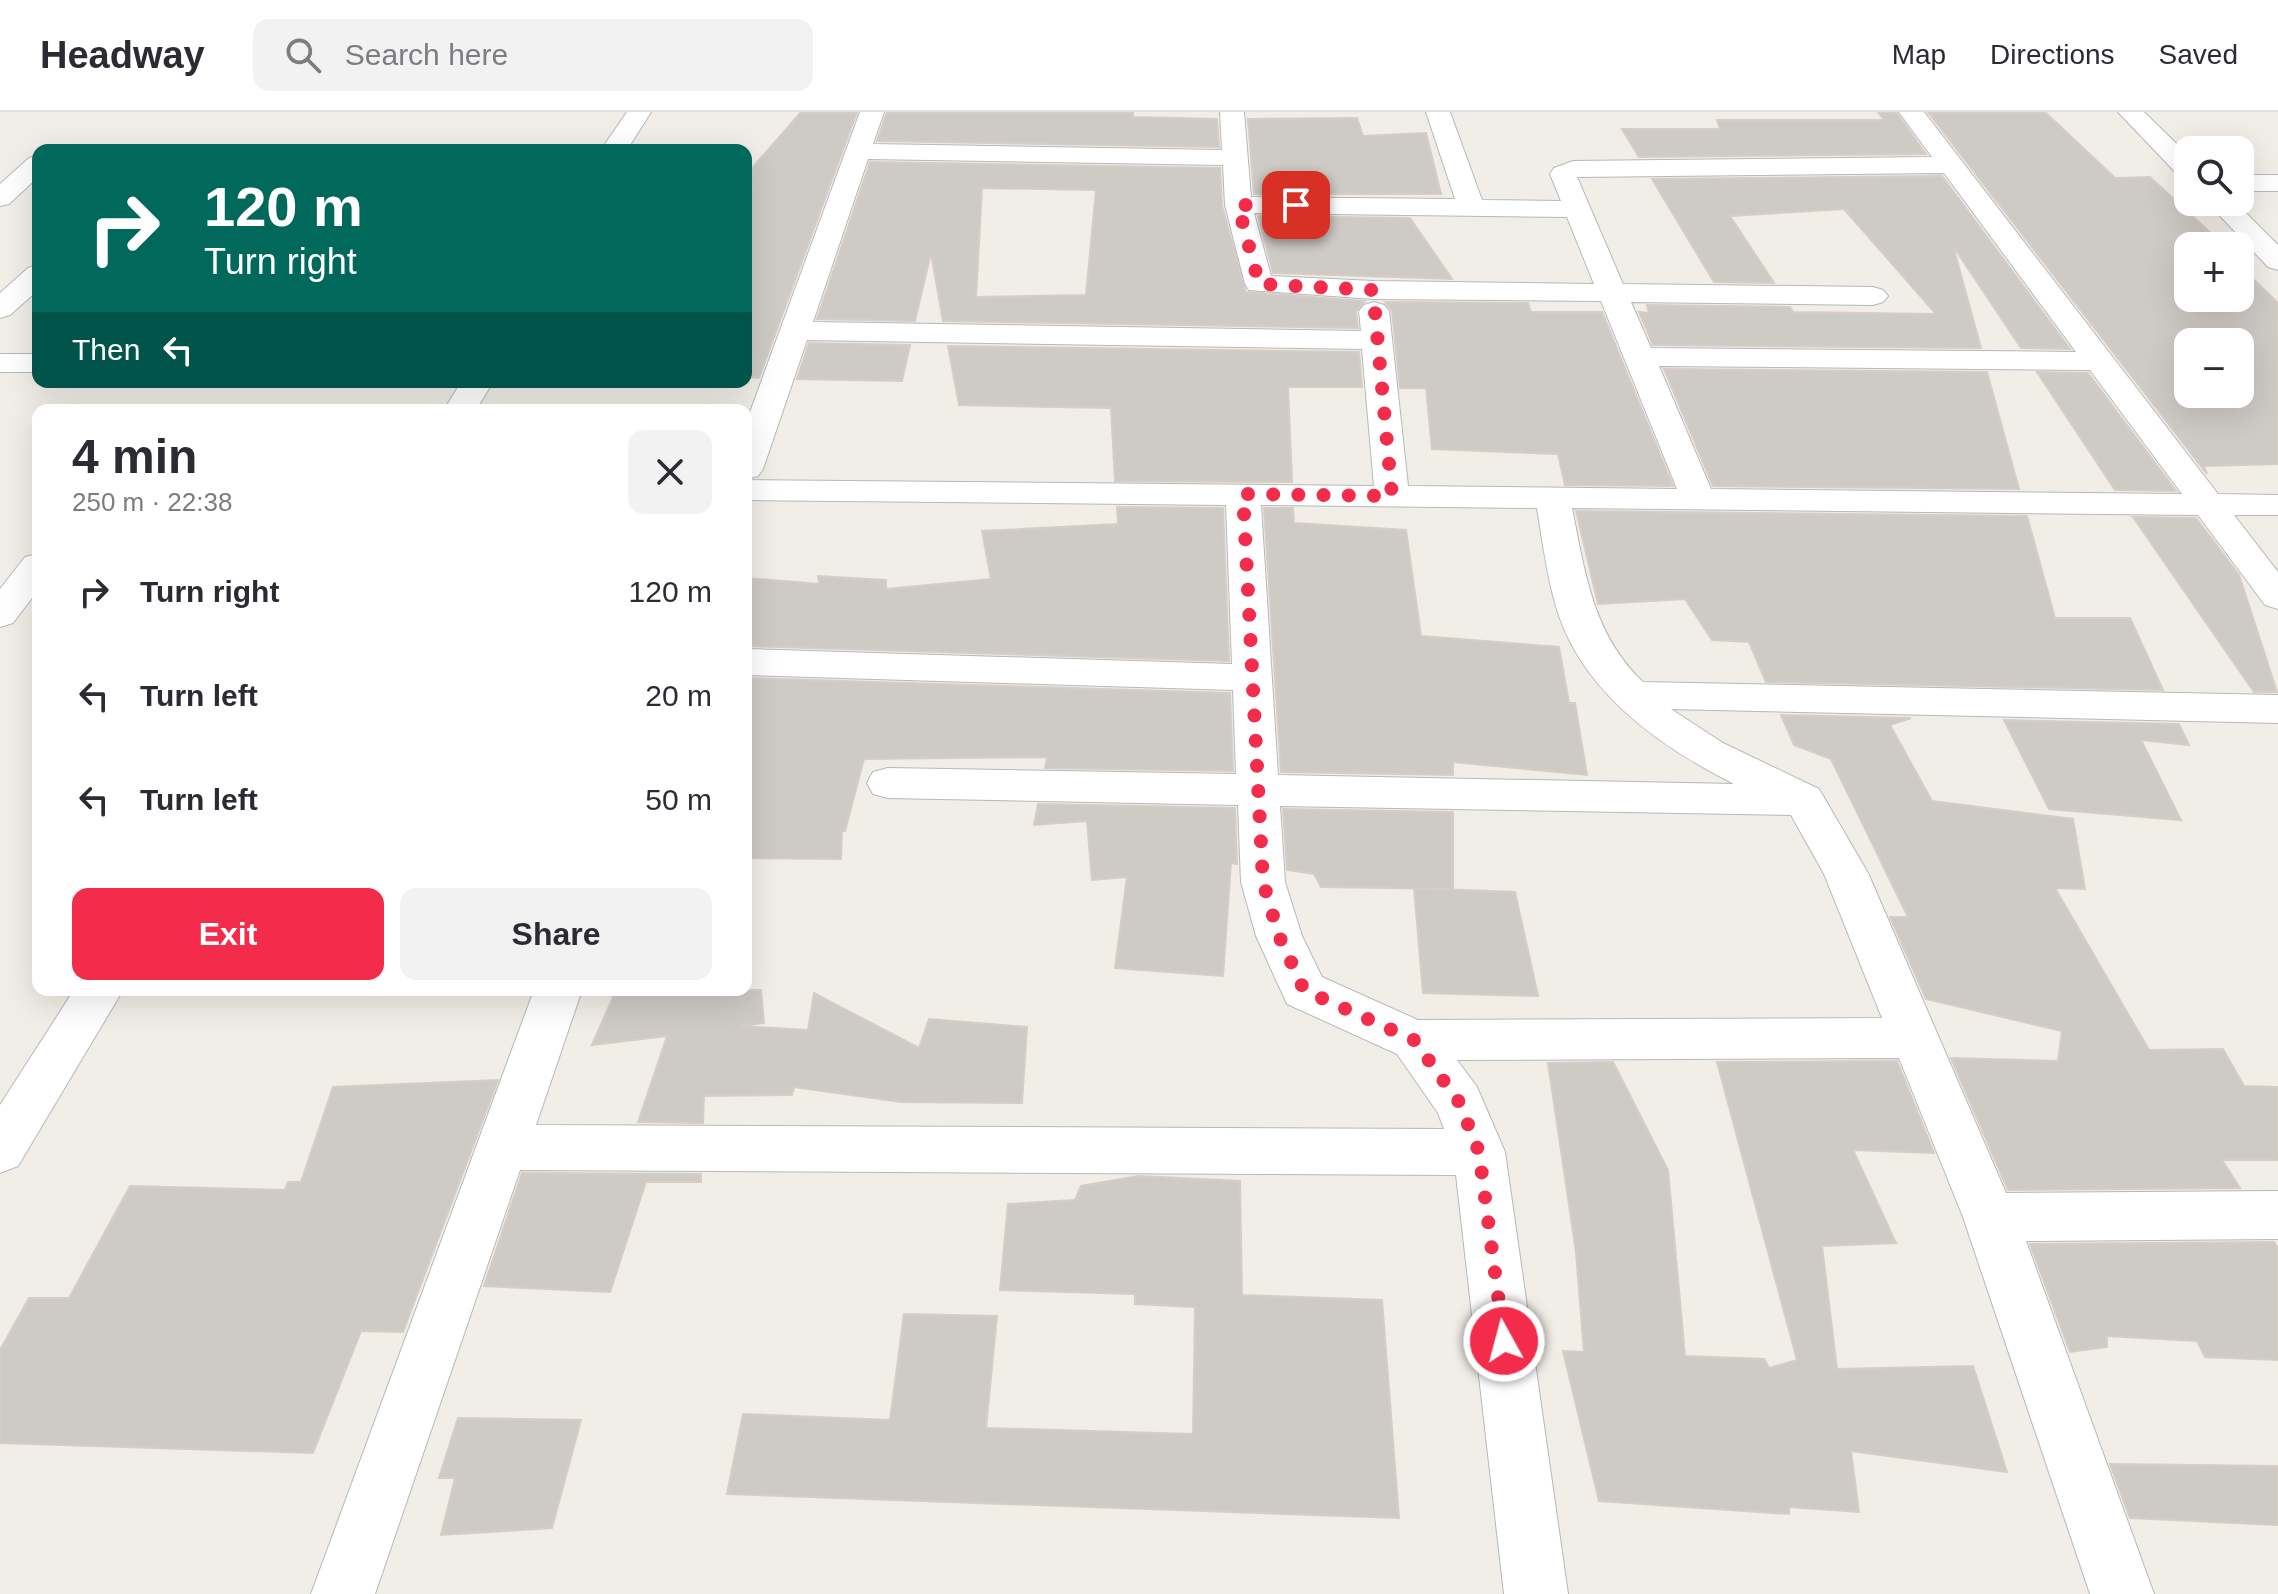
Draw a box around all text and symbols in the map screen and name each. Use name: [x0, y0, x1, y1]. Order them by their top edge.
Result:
search box: [253, 19, 813, 91]
icon: search: [281, 33, 325, 77]
text: Headway: [40, 34, 205, 76]
text: Search here: [345, 38, 508, 71]
text: Map: [1892, 39, 1946, 70]
text: Directions: [1990, 39, 2115, 70]
text: Saved: [2159, 39, 2238, 70]
map controls: [2174, 136, 2254, 408]
button: search: [2174, 136, 2254, 216]
pin: [1262, 171, 1330, 239]
text: 120 m: [204, 175, 363, 238]
icon: right: [72, 176, 176, 280]
icon: arrive: [1274, 183, 1318, 227]
button: +: [2174, 232, 2254, 312]
text: Turn right: [204, 241, 357, 282]
icon: left: [156, 328, 200, 372]
button: −: [2174, 328, 2254, 408]
text: Then: [72, 333, 140, 366]
text: 4 min: [72, 430, 197, 483]
button: close: [628, 430, 712, 514]
text: 250 m · 22:38: [72, 487, 232, 517]
icon: right: [72, 570, 116, 614]
text: Turn right: [140, 575, 279, 608]
text: 120 m: [629, 575, 712, 608]
icon: left: [72, 674, 116, 718]
text: Turn left: [140, 679, 258, 712]
text: 20 m: [645, 679, 712, 712]
icon: left: [72, 778, 116, 822]
text: Turn left: [140, 783, 258, 816]
text: 50 m: [645, 783, 712, 816]
button: Exit: [72, 888, 384, 980]
button: Share: [400, 888, 712, 980]
position arrow: [1462, 1299, 1546, 1383]

